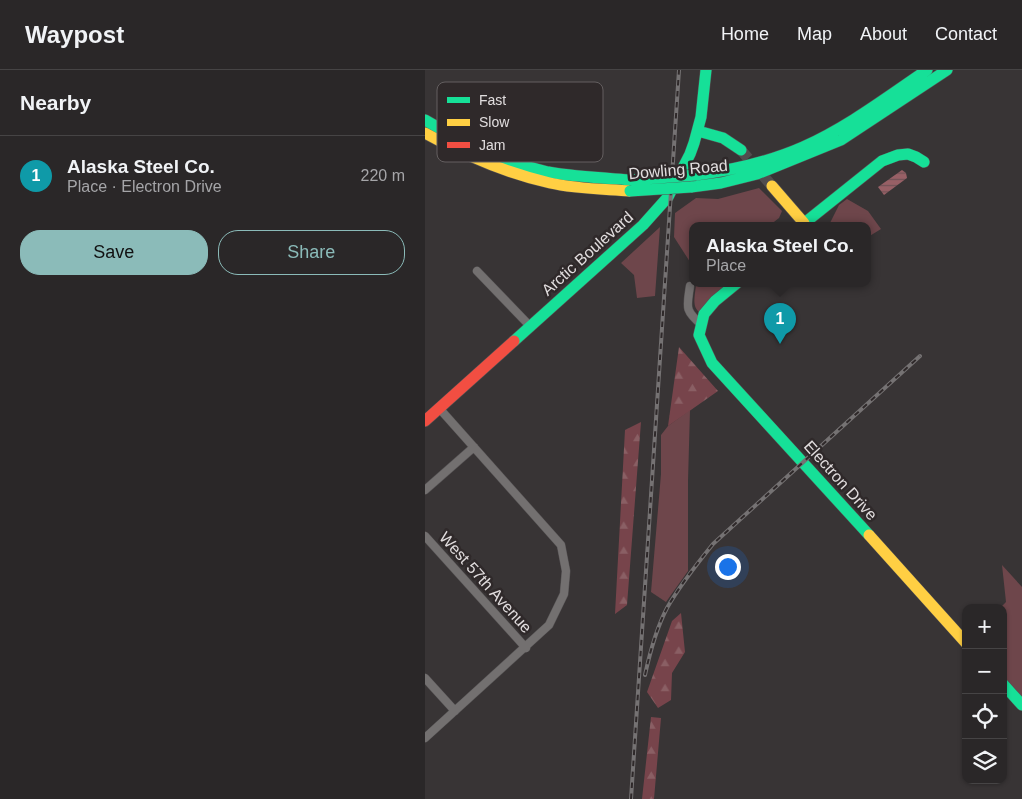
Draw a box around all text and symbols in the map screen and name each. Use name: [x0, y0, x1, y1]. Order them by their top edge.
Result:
text: Waypost: [25, 21, 124, 48]
text: Home: [721, 24, 769, 44]
text: Map: [797, 24, 832, 44]
text: About: [860, 24, 907, 44]
text: Contact: [935, 24, 997, 44]
legend: [437, 82, 603, 162]
text: Nearby: [20, 91, 91, 114]
text: Fast: [479, 92, 506, 108]
text: Slow: [479, 114, 510, 130]
text: Jam: [479, 137, 505, 153]
text: Alaska Steel Co.: [67, 156, 215, 177]
street label: Dowling Road: [628, 157, 728, 182]
text: 1: [32, 167, 40, 184]
text: 220 m: [361, 167, 405, 184]
text: Place · Electron Drive: [67, 178, 222, 195]
street label: Arctic Boulevard: [538, 208, 636, 299]
popup: [689, 222, 871, 287]
button: Save: [20, 230, 208, 275]
button: Share: [218, 230, 405, 275]
text: Alaska Steel Co.: [706, 235, 854, 256]
text: Place: [706, 257, 746, 274]
pin: 1: [764, 303, 796, 344]
street label: Electron Drive: [801, 437, 881, 523]
street label: West 57th Avenue: [436, 529, 535, 636]
your location: [715, 554, 741, 580]
map controls: [962, 604, 1007, 784]
button: +: [962, 604, 1007, 649]
button: −: [962, 649, 1007, 694]
button: locate: [962, 694, 1007, 739]
button: layers: [962, 739, 1007, 784]

